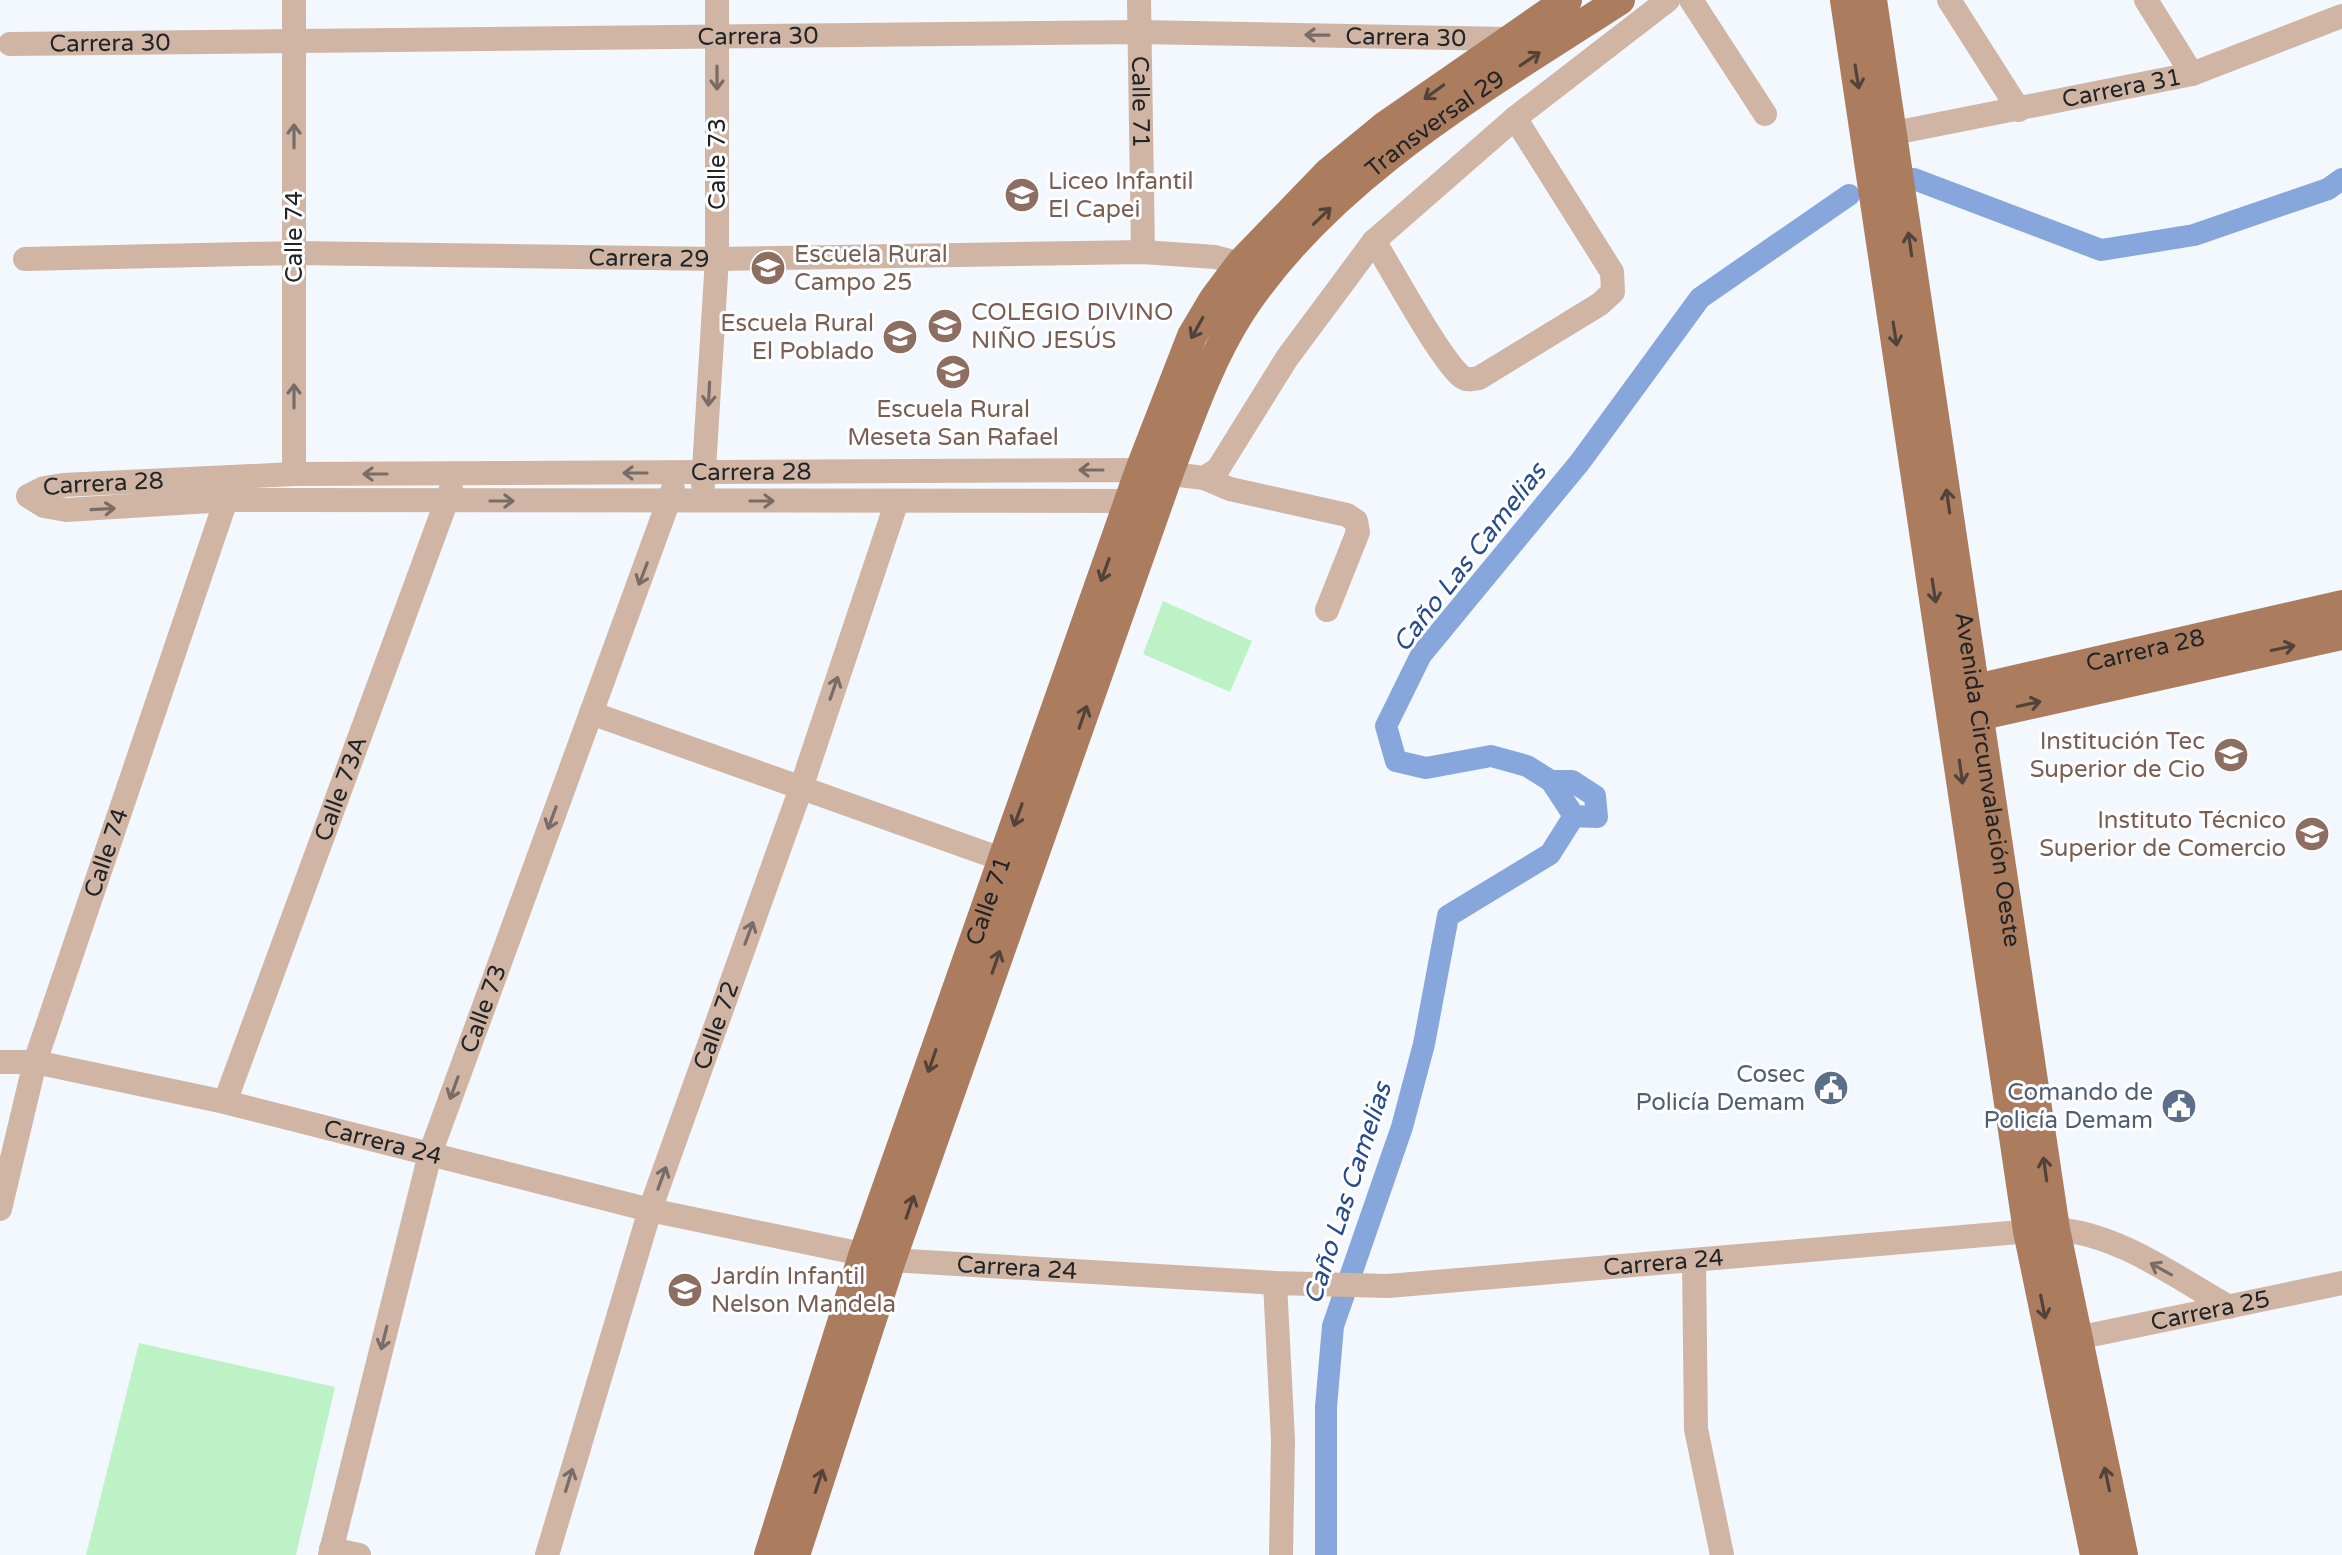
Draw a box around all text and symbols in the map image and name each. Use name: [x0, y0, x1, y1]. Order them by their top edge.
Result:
street label: Carrera 30: [697, 21, 819, 52]
street label: Carrera 30: [1345, 22, 1467, 53]
one-way arrow: [1304, 27, 1331, 43]
street label: Carrera 30: [49, 28, 171, 59]
one-way arrow: [1518, 51, 1540, 68]
street label: Calle 71: [1125, 56, 1155, 148]
street label: Carrera 31: [2060, 62, 2184, 114]
one-way arrow: [709, 64, 725, 91]
street label: Transversal 29: [1360, 64, 1510, 184]
one-way arrow: [1850, 64, 1865, 89]
one-way arrow: [1423, 84, 1445, 100]
street label: Calle 73: [703, 118, 732, 210]
one-way arrow: [286, 123, 302, 150]
place label: Liceo Infantil El Capei: [1048, 167, 1194, 224]
school or university icon: Liceo Infantil El Capei: [1003, 176, 1041, 214]
street label: Calle 74: [280, 191, 309, 283]
one-way arrow: [1312, 207, 1331, 226]
one-way arrow: [1902, 231, 1917, 257]
place label: Escuela Rural Campo 25: [794, 240, 948, 297]
street label: Carrera 29: [588, 243, 710, 274]
school or university icon: Escuela Rural Campo 25: [749, 249, 787, 287]
place label: COLEGIO DIVINO NIÑO JESÚS: [971, 298, 1174, 355]
school or university icon: COLEGIO DIVINO NIÑO JESÚS: [926, 307, 964, 345]
place label: Escuela Rural El Poblado: [720, 309, 874, 366]
one-way arrow: [1189, 315, 1204, 339]
school or university icon: Escuela Rural El Poblado: [881, 318, 919, 356]
one-way arrow: [1889, 321, 1904, 346]
school or university icon: Escuela Rural Meseta San Rafael: [934, 353, 972, 391]
one-way arrow: [702, 380, 717, 407]
one-way arrow: [286, 383, 302, 410]
place label: Escuela Rural Meseta San Rafael: [847, 395, 1059, 452]
water label: Caño Las Camelias: [1386, 455, 1554, 658]
street label: Carrera 28: [691, 458, 812, 487]
one-way arrow: [1078, 462, 1105, 478]
one-way arrow: [622, 465, 649, 481]
street label: Carrera 28: [41, 466, 164, 503]
one-way arrow: [362, 466, 389, 482]
one-way arrow: [1940, 489, 1955, 514]
one-way arrow: [488, 493, 515, 509]
one-way arrow: [748, 493, 775, 509]
one-way arrow: [89, 501, 116, 516]
one-way arrow: [1097, 558, 1112, 583]
one-way arrow: [635, 561, 649, 586]
one-way arrow: [1927, 578, 1942, 603]
street label: Avenida Circunvalación Oeste: [1948, 610, 2027, 949]
street label: Carrera 28: [2083, 623, 2207, 678]
one-way arrow: [2270, 640, 2296, 655]
one-way arrow: [828, 676, 843, 701]
one-way arrow: [2016, 696, 2042, 711]
one-way arrow: [1076, 705, 1091, 730]
place label: Institución Tec Superior de Cio: [2030, 727, 2205, 784]
street label: Calle 73A: [308, 732, 374, 845]
school or university icon: Institución Tec Superior de Cio: [2212, 736, 2250, 774]
one-way arrow: [1954, 758, 1969, 784]
one-way arrow: [1010, 803, 1024, 827]
street label: Calle 74: [78, 805, 135, 901]
one-way arrow: [544, 805, 559, 830]
place label: Instituto Técnico Superior de Comercio: [2039, 806, 2286, 863]
school or university icon: Instituto Técnico Superior de Comercio: [2293, 815, 2331, 853]
street label: Calle 71: [960, 853, 1018, 949]
one-way arrow: [743, 921, 757, 946]
one-way arrow: [990, 950, 1004, 975]
street label: Calle 73: [454, 961, 513, 1057]
street label: Calle 72: [687, 977, 746, 1074]
one-way arrow: [923, 1048, 938, 1073]
place label: Cosec Policía Demam: [1635, 1060, 1805, 1117]
public building icon: Cosec Policía Demam: [1812, 1069, 1850, 1107]
one-way arrow: [445, 1075, 460, 1100]
water label: Caño Las Camelias: [1297, 1077, 1398, 1308]
place label: Comando de Policía Demam: [1983, 1078, 2153, 1135]
public building icon: Comando de Policía Demam: [2160, 1087, 2198, 1125]
street label: Carrera 24: [321, 1114, 445, 1172]
one-way arrow: [2037, 1157, 2052, 1182]
one-way arrow: [655, 1166, 670, 1191]
one-way arrow: [903, 1195, 918, 1220]
street label: Carrera 24: [1602, 1243, 1725, 1283]
street label: Carrera 24: [956, 1250, 1078, 1286]
one-way arrow: [2150, 1261, 2173, 1277]
place label: Jardín Infantil Nelson Mandela: [711, 1262, 896, 1319]
school or university icon: Jardín Infantil Nelson Mandela: [666, 1271, 704, 1309]
street label: Carrera 25: [2148, 1284, 2272, 1337]
one-way arrow: [2036, 1294, 2051, 1320]
one-way arrow: [375, 1325, 390, 1351]
one-way arrow: [2099, 1466, 2114, 1492]
one-way arrow: [562, 1468, 577, 1494]
one-way arrow: [813, 1468, 828, 1493]

